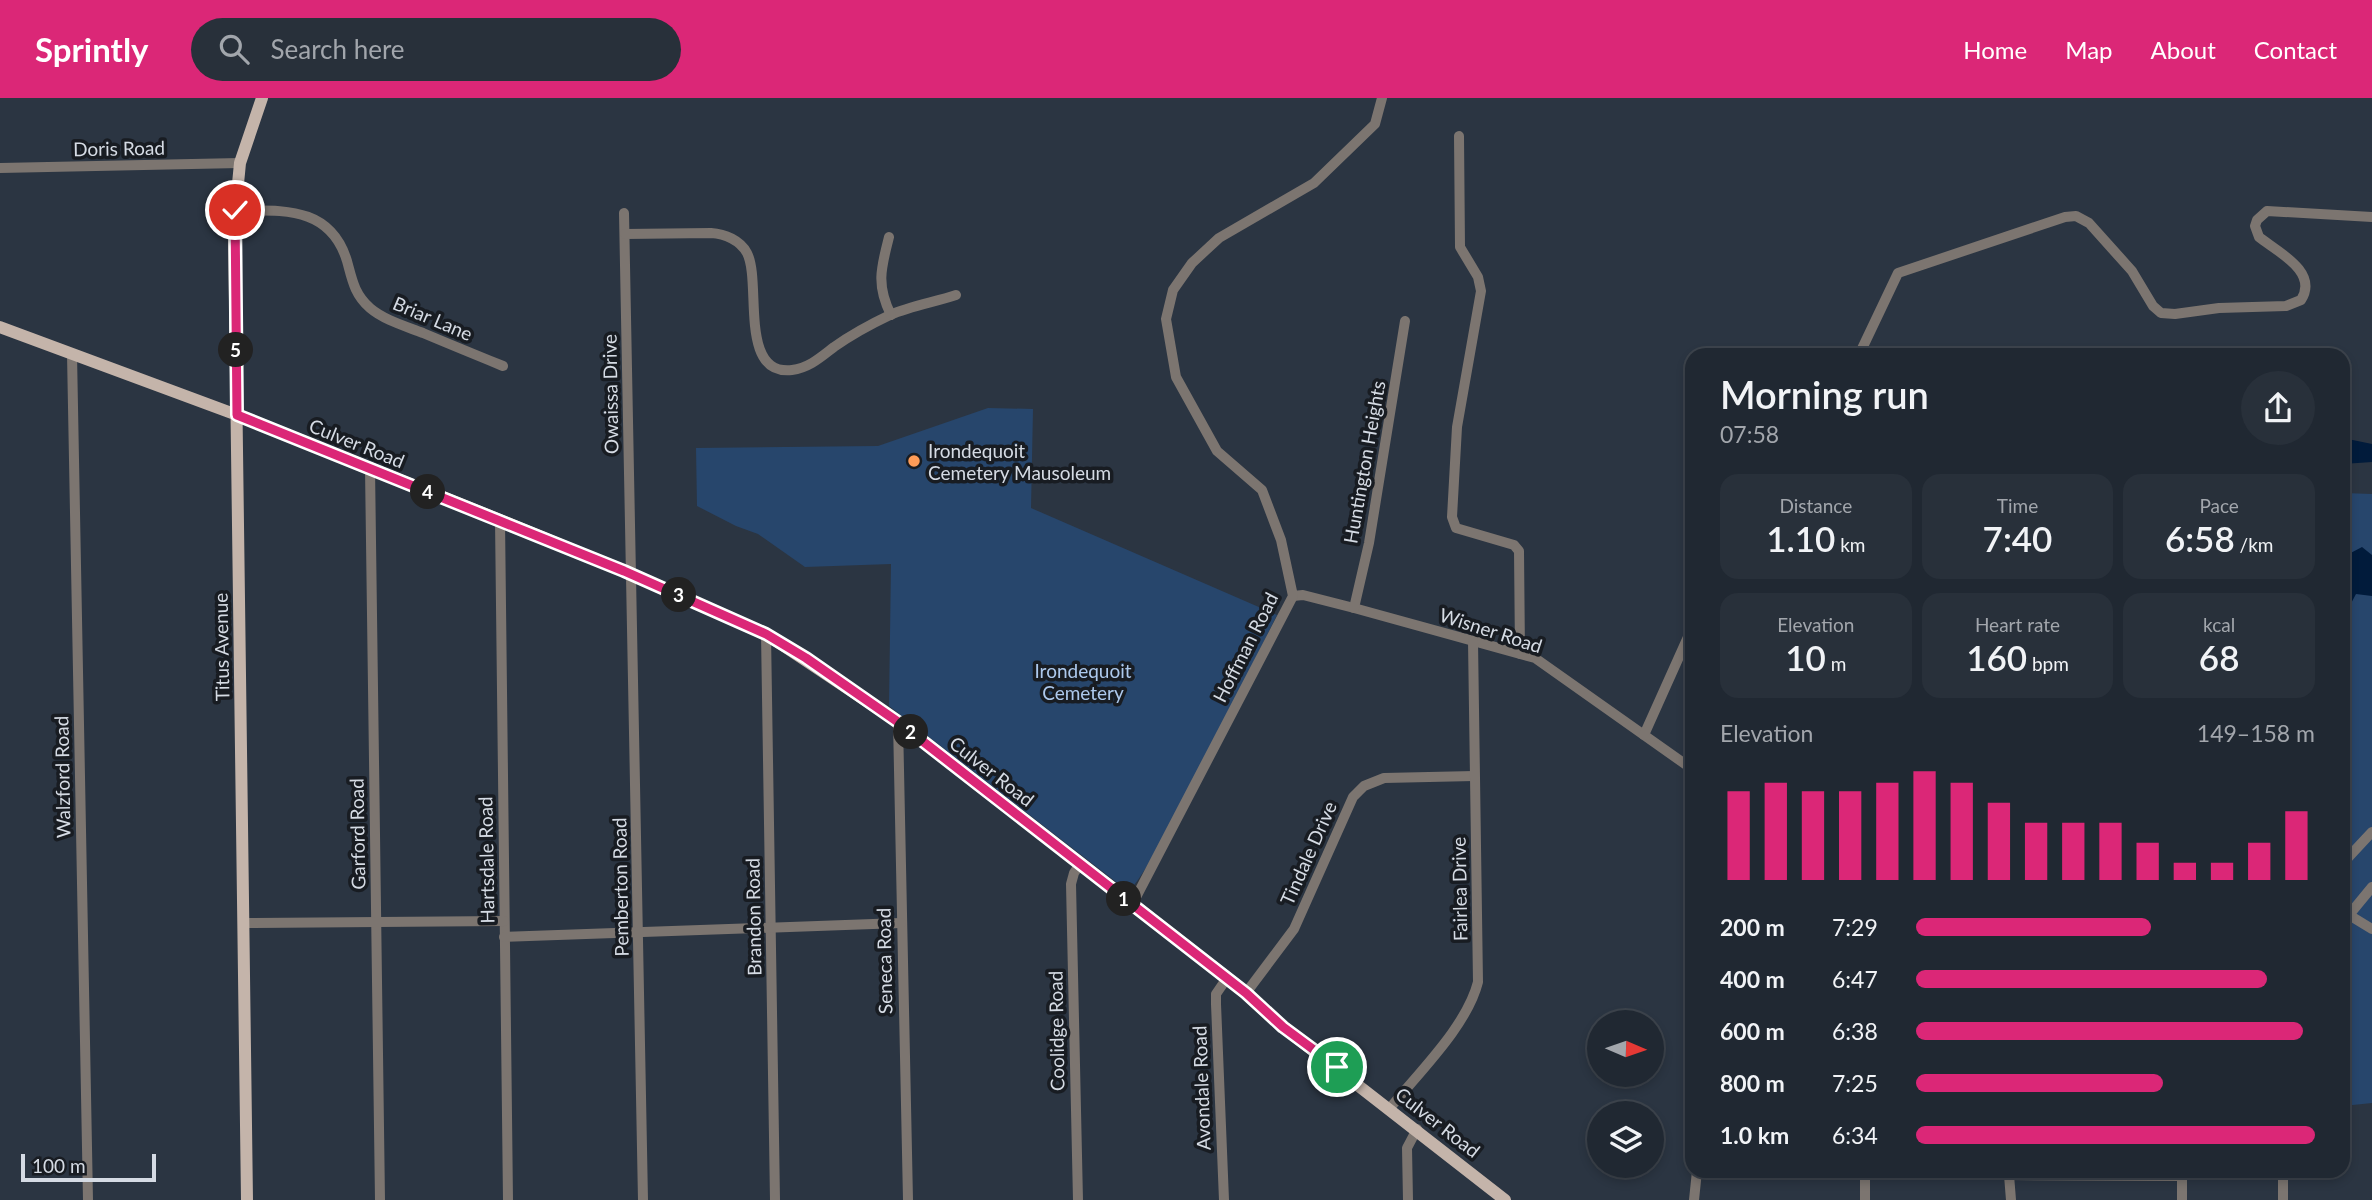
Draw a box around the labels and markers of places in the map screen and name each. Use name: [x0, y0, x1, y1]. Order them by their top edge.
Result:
pin: [205, 180, 265, 240]
pin: 5: [218, 332, 254, 368]
place label: Irondequoit Cemetery Mausoleum: [928, 439, 1111, 484]
marker: Irondequoit Cemetery Mausoleum: [906, 453, 922, 469]
pin: 4: [410, 474, 446, 510]
pin: 3: [662, 578, 696, 612]
pin: 2: [894, 714, 928, 750]
pin: 1: [1106, 882, 1142, 916]
pin: [1307, 1037, 1367, 1097]

